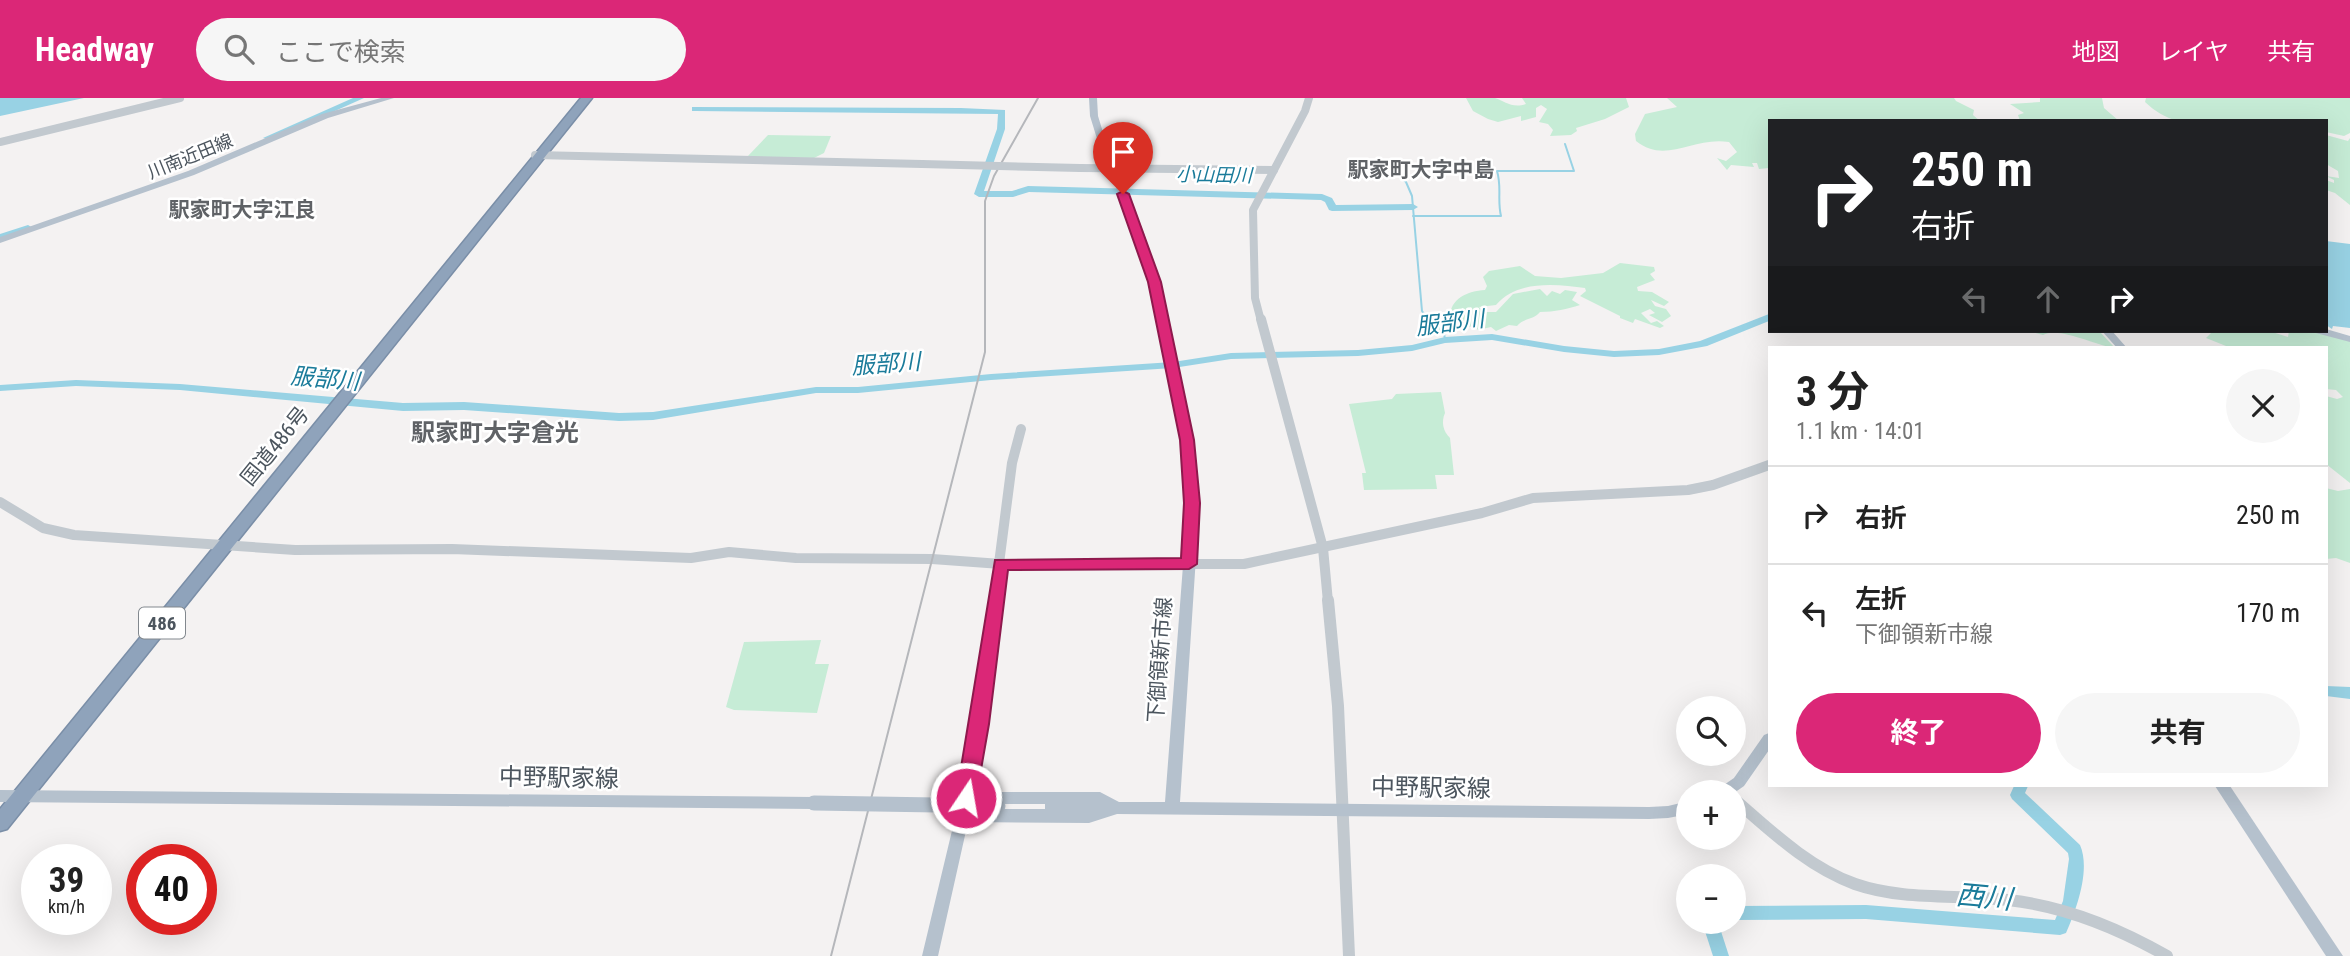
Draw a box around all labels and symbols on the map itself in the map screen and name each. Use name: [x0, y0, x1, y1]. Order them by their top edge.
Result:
pin: [1093, 122, 1153, 194]
street label: 川南近田線: [144, 129, 236, 183]
district label: 駅家町大字中島: [1348, 158, 1495, 182]
water label: 小山田川: [1176, 163, 1254, 187]
district label: 駅家町大字江良: [169, 198, 316, 222]
water label: 服部川: [1414, 305, 1489, 341]
water label: 服部川: [851, 348, 924, 380]
water label: 服部川: [289, 363, 364, 396]
street label: 国道486号: [236, 402, 314, 490]
district label: 駅家町大字倉光: [411, 419, 579, 447]
street label: 下御領新市線: [1144, 596, 1176, 724]
road number: 486: [139, 608, 185, 638]
position arrow: [929, 761, 1003, 835]
street label: 中野駅家線: [499, 763, 619, 793]
street label: 中野駅家線: [1371, 773, 1491, 803]
speed limit sign: 40: [126, 844, 217, 935]
water label: 西川: [1955, 878, 2016, 916]

